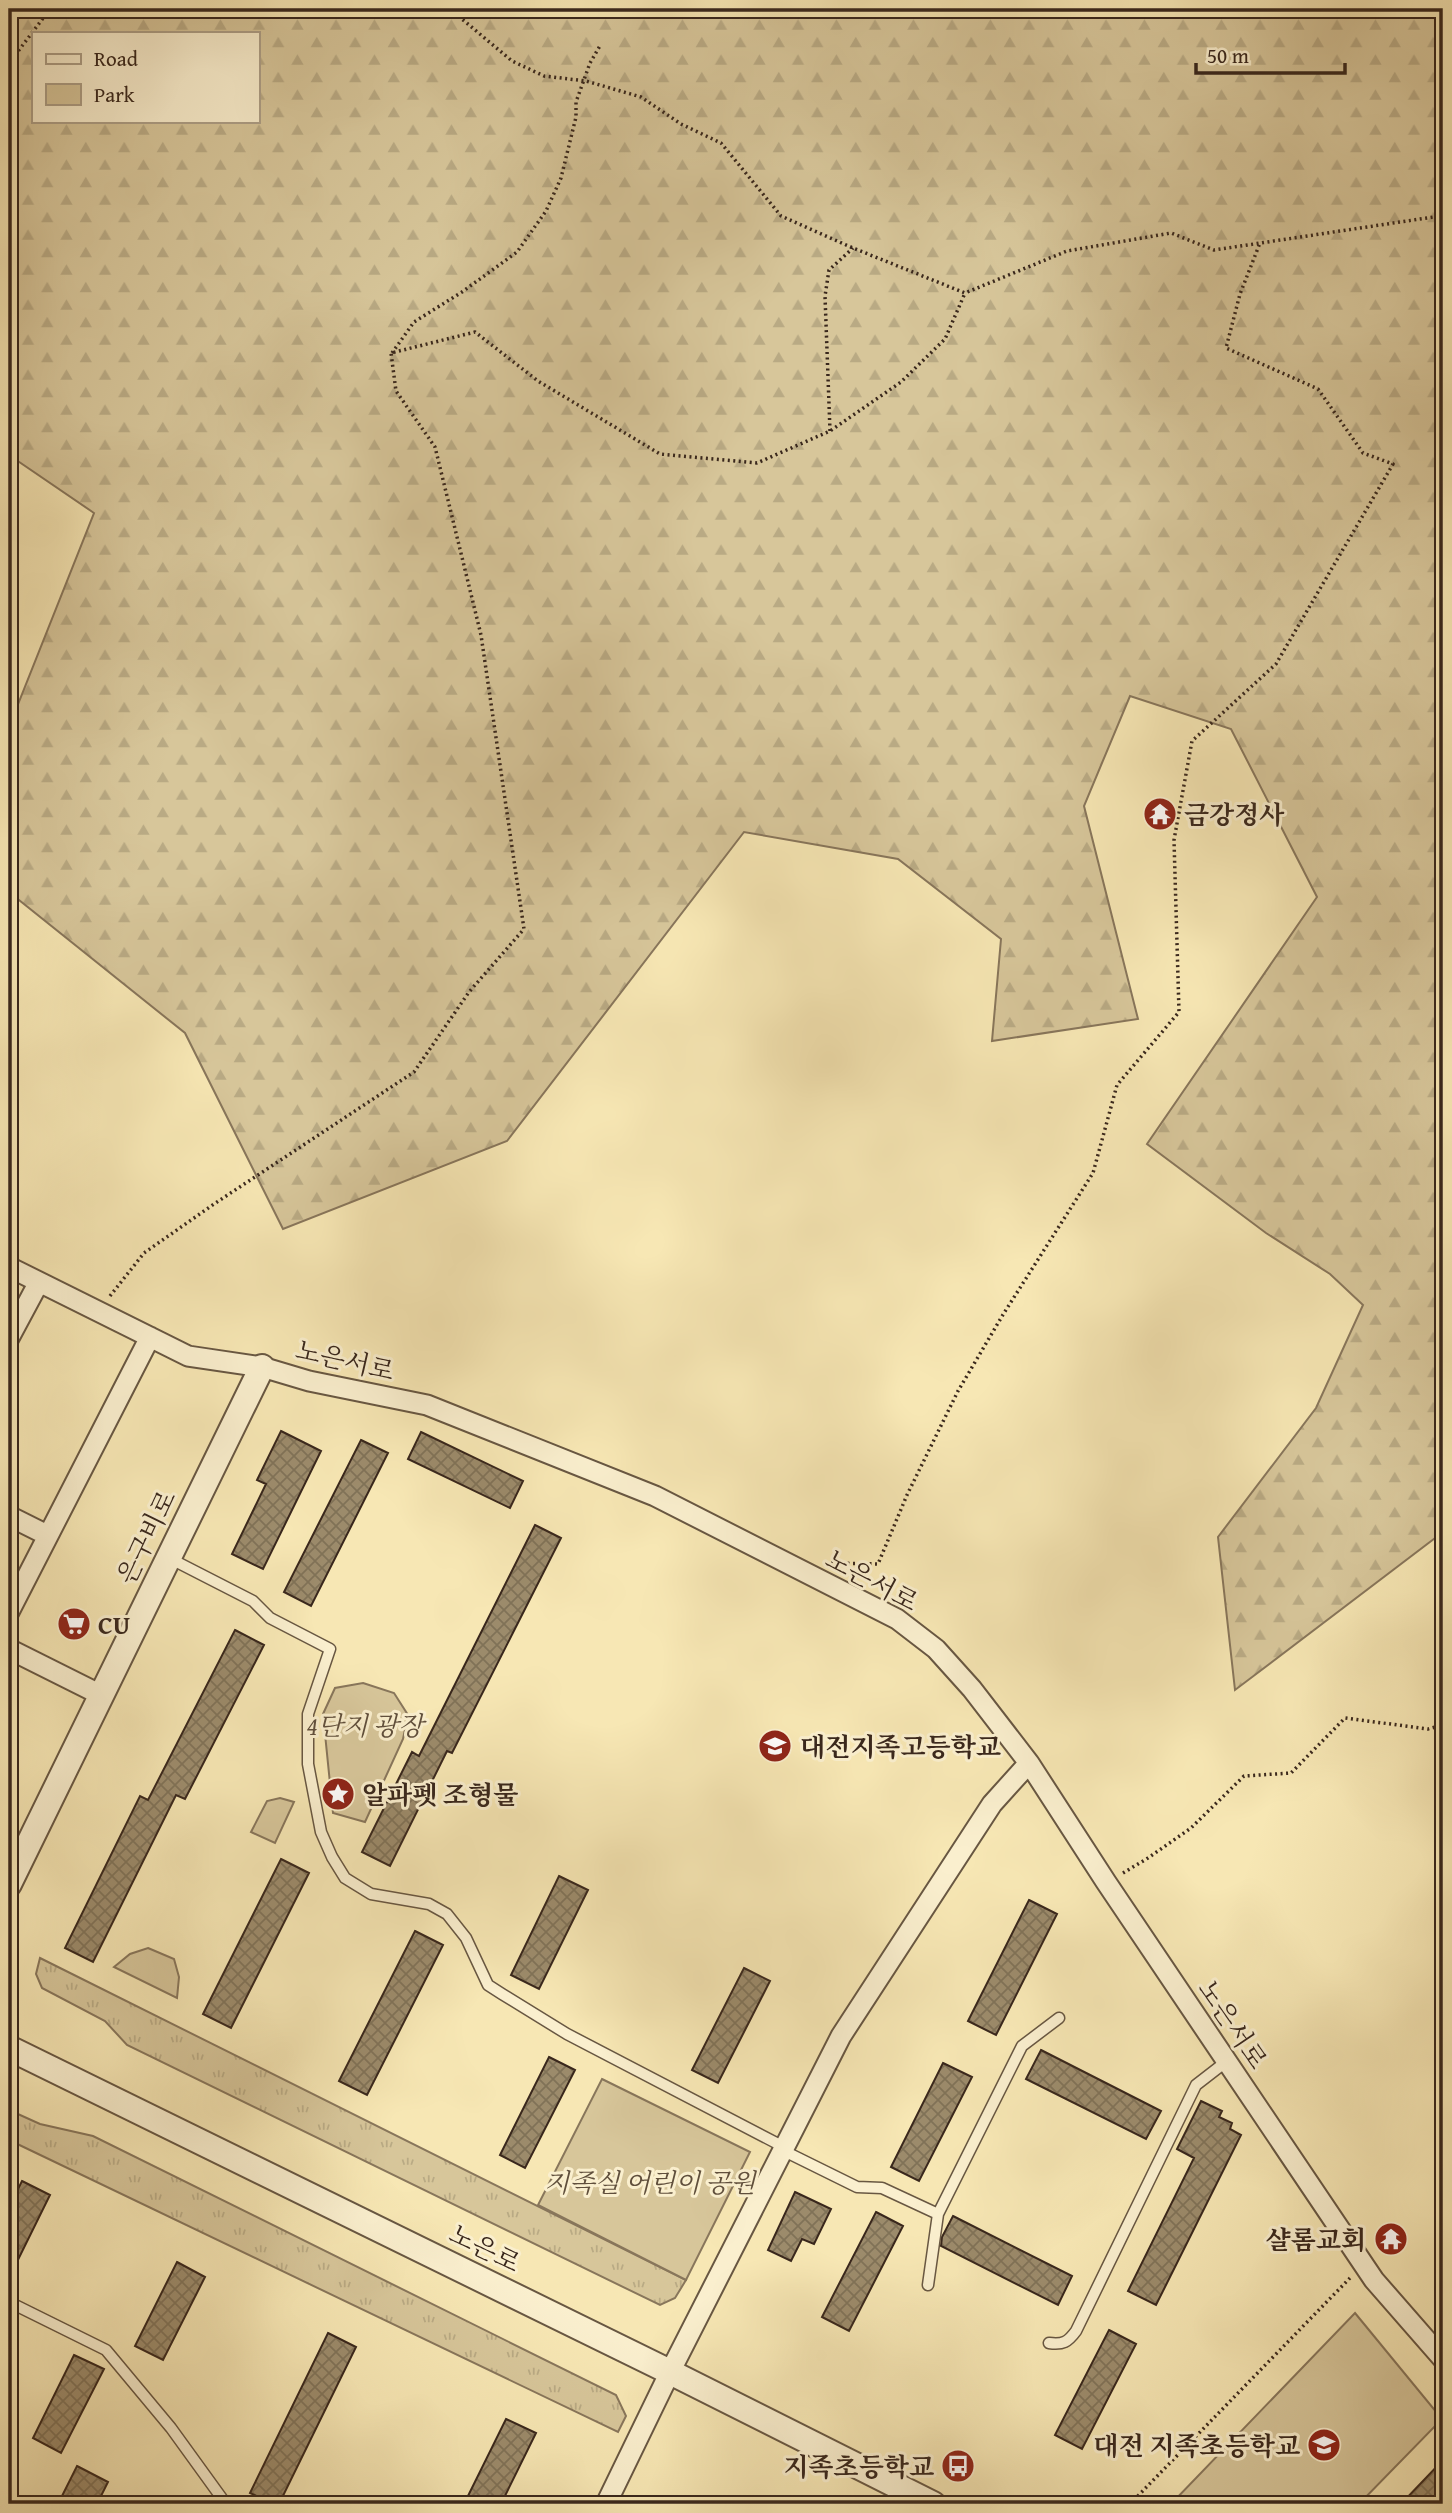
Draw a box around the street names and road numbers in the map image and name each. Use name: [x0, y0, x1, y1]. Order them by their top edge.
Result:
street label: 노은서로: [292, 1330, 398, 1390]
street label: 은구비로: [106, 1483, 186, 1591]
street label: 노은서로: [818, 1539, 926, 1621]
street label: 노은서로: [1189, 1971, 1277, 2077]
street label: 노은로: [443, 2214, 527, 2282]

